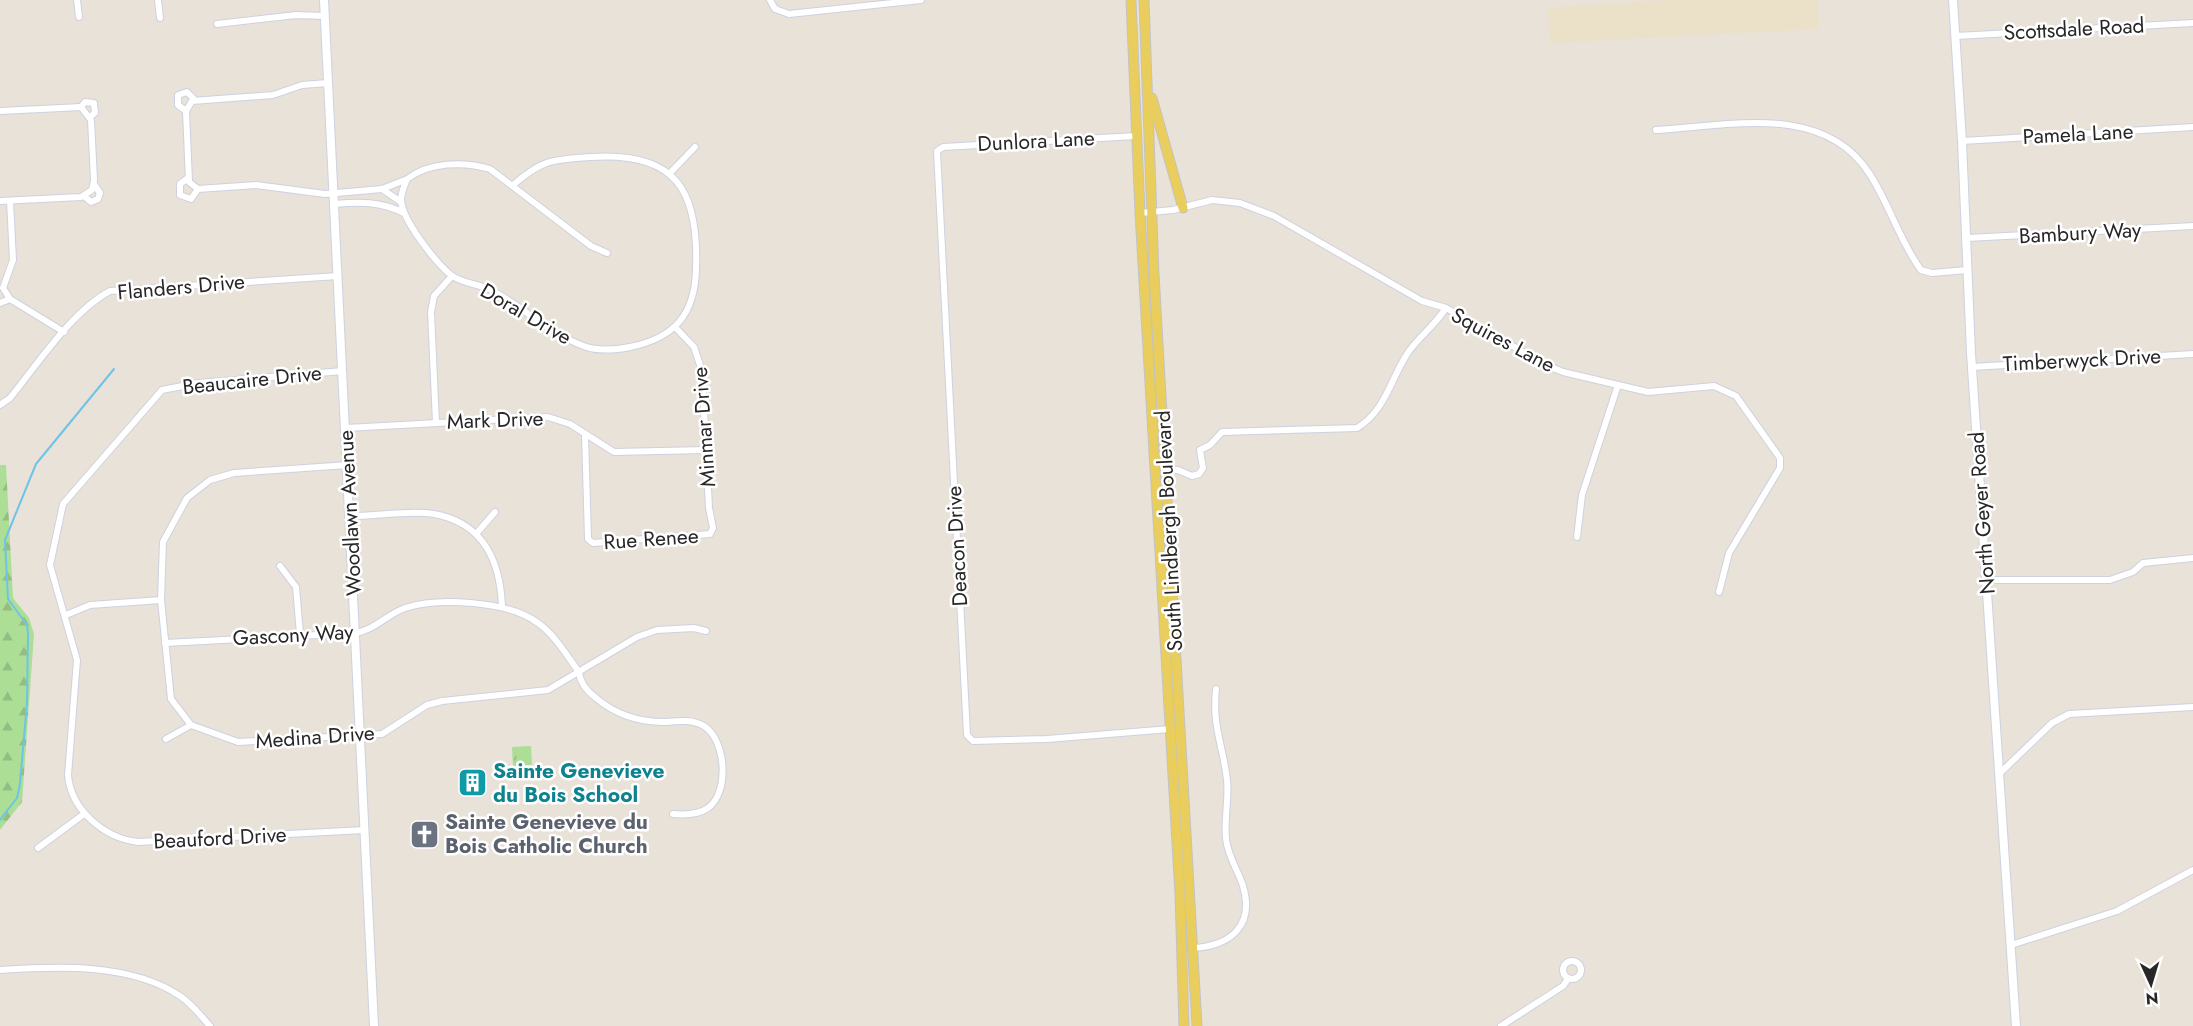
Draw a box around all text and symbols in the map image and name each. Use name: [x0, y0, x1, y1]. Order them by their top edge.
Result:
street label: Scottsdale Road: [2003, 10, 2145, 48]
street label: Pamela Lane: [2022, 116, 2134, 152]
street label: Dunlora Lane: [976, 123, 1096, 159]
street label: Bambury Way: [2018, 215, 2143, 251]
street label: Flanders Drive: [116, 266, 246, 308]
street label: Doral Drive: [475, 276, 577, 352]
street label: Squires Lane: [1446, 300, 1560, 380]
street label: Timberwyck Drive: [2002, 341, 2162, 379]
street label: Beaucaire Drive: [181, 358, 323, 402]
street label: Minmar Drive: [685, 366, 723, 488]
street label: Mark Drive: [446, 403, 544, 437]
street label: South Lindbergh Boulevard: [1148, 410, 1190, 652]
street label: Woodlawn Avenue: [331, 429, 369, 597]
street label: North Geyer Road: [1961, 431, 2003, 595]
street label: Deacon Drive: [939, 485, 975, 607]
street label: Rue Renee: [602, 521, 700, 557]
street label: Gascony Way: [232, 617, 355, 653]
street label: Medina Drive: [254, 718, 376, 756]
place label: Sainte Genevieve du Bois School: [493, 756, 665, 810]
building icon: Sainte Genevieve du Bois School: [456, 767, 488, 799]
place label: Sainte Genevieve du Bois Catholic Church: [445, 807, 648, 861]
church icon: Sainte Genevieve du Bois Catholic Church: [408, 818, 440, 850]
street label: Beauford Drive: [153, 820, 288, 856]
north arrow: [2121, 954, 2181, 1014]
text: N: [2145, 987, 2159, 1010]

